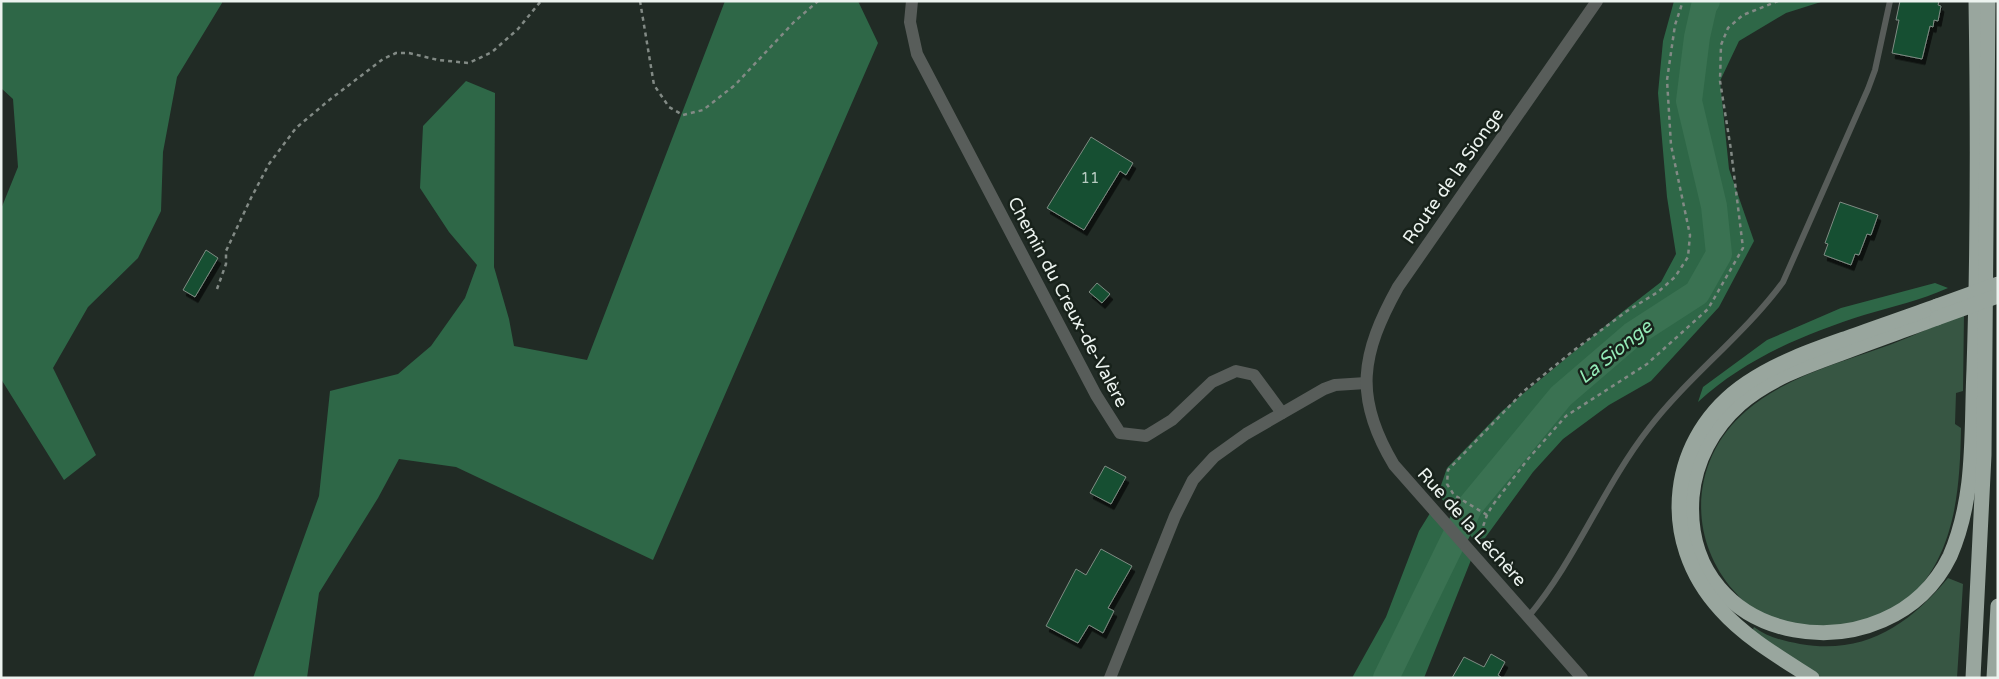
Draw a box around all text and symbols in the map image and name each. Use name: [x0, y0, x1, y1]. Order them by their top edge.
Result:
street label: Route de la Sionge: [1398, 104, 1508, 248]
house number: 11: [1081, 169, 1099, 187]
street label: Chemin du Creux-de-Valère: [1003, 193, 1133, 411]
water label: La Sionge: [1574, 315, 1657, 388]
street label: Rue de la Léchère: [1413, 463, 1531, 591]

